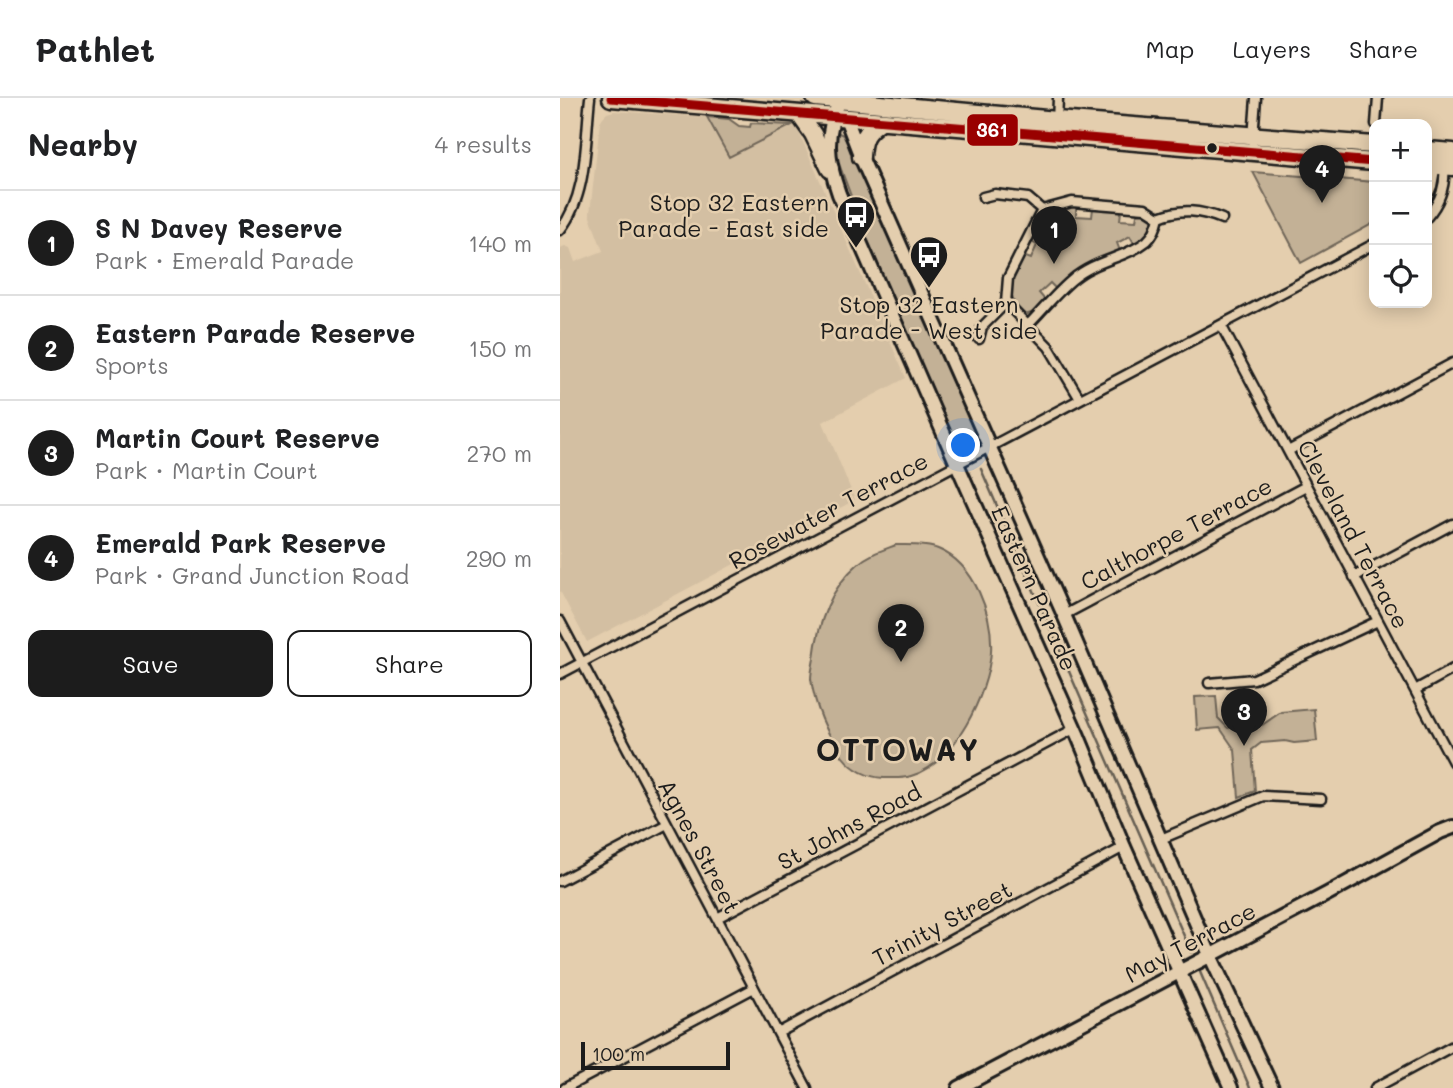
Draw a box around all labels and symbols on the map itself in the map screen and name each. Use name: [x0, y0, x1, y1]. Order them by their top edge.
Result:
line badge: 361: [966, 113, 1019, 147]
text: 361: [976, 117, 1008, 142]
unlabelled marker: [1205, 141, 1219, 155]
pin: 4: [1299, 145, 1345, 203]
place label: Stop 32 Eastern Parade - East side: [618, 187, 829, 243]
bus stop icon: Stop 32 Eastern Parade - East side: [835, 194, 877, 249]
pin: 1: [1031, 206, 1077, 264]
bus stop icon: Stop 32 Eastern Parade - West side: [908, 234, 950, 289]
place label: Stop 32 Eastern Parade - West side: [820, 289, 1038, 345]
your location: [946, 428, 980, 462]
street label: Cleveland Terrace: [1291, 434, 1417, 634]
street label: Rosewater Terrace: [723, 445, 933, 575]
street label: Calthorpe Terrace: [1075, 470, 1277, 596]
street label: Eastern Parade: [985, 501, 1085, 675]
pin: 2: [878, 604, 924, 662]
pin: 3: [1221, 688, 1267, 746]
district label: OTTOWAY: [816, 729, 980, 769]
street label: Agnes Street: [652, 774, 748, 918]
street label: St Johns Road: [772, 776, 926, 876]
street label: Trinity Street: [867, 874, 1017, 972]
street label: May Terrace: [1119, 895, 1261, 989]
scale bar: [581, 1039, 730, 1071]

